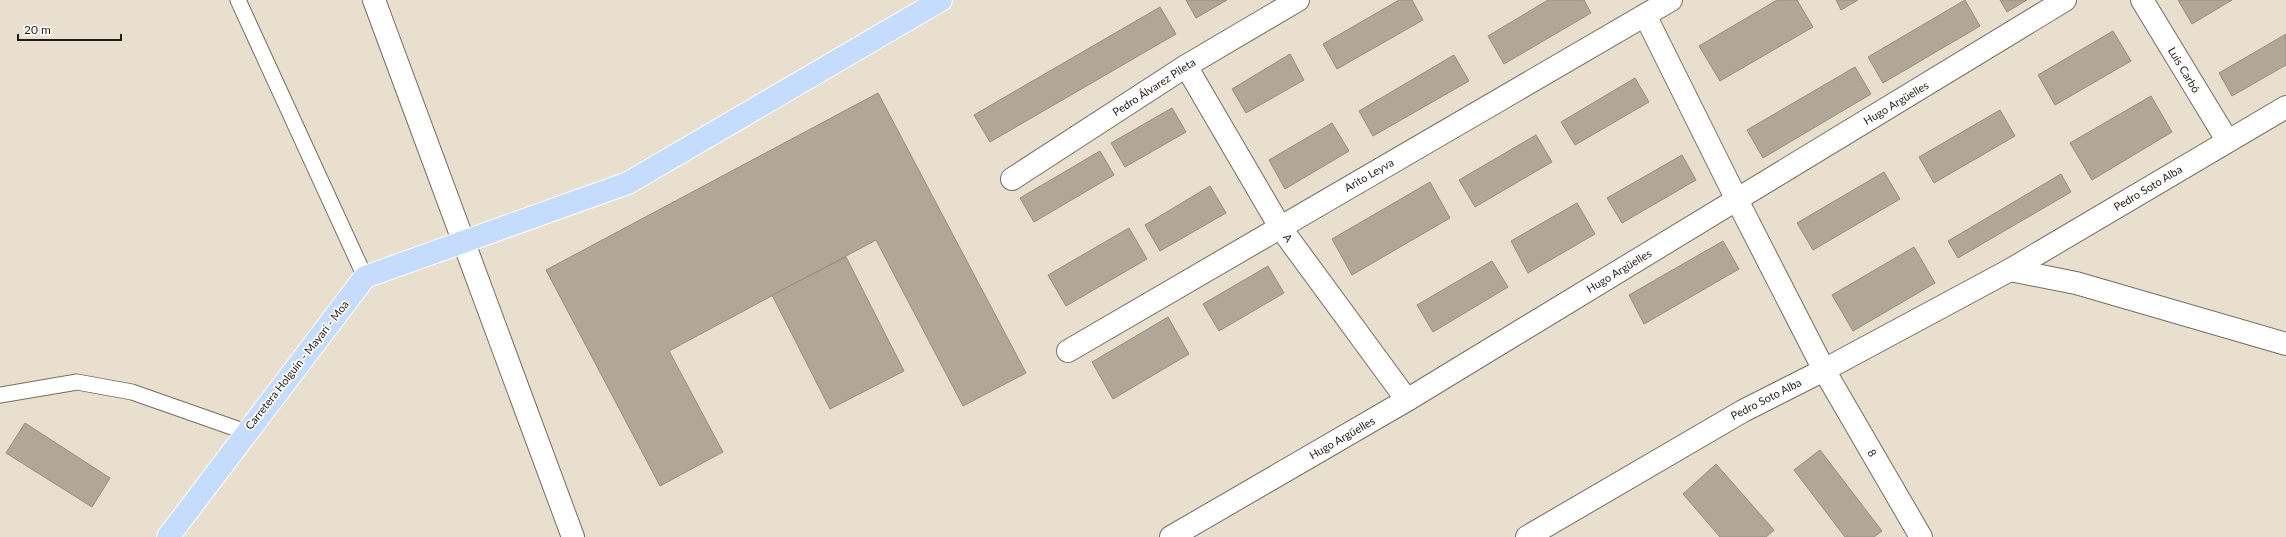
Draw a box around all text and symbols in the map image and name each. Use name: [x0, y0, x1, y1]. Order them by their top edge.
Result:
scale bar: [18, 16, 121, 42]
text: 20 m: [24, 22, 51, 37]
street label: Luis Carbó: [2166, 45, 2203, 95]
street label: Pedro Álvarez Pileta: [1110, 55, 1198, 118]
street label: Hugo Argüelles: [1861, 78, 1931, 127]
street label: Arito Leyva: [1342, 155, 1396, 194]
street label: Pedro Soto Alba: [2111, 162, 2184, 213]
street label: A: [1281, 231, 1296, 245]
street label: Hugo Argüelles: [1584, 246, 1654, 295]
street label: Carretera Holguín - Mayarí - Moa: [242, 298, 351, 432]
street label: Pedro Soto Alba: [1728, 375, 1803, 422]
street label: Hugo Argüelles: [1307, 413, 1377, 462]
street label: 8: [1865, 447, 1880, 459]

